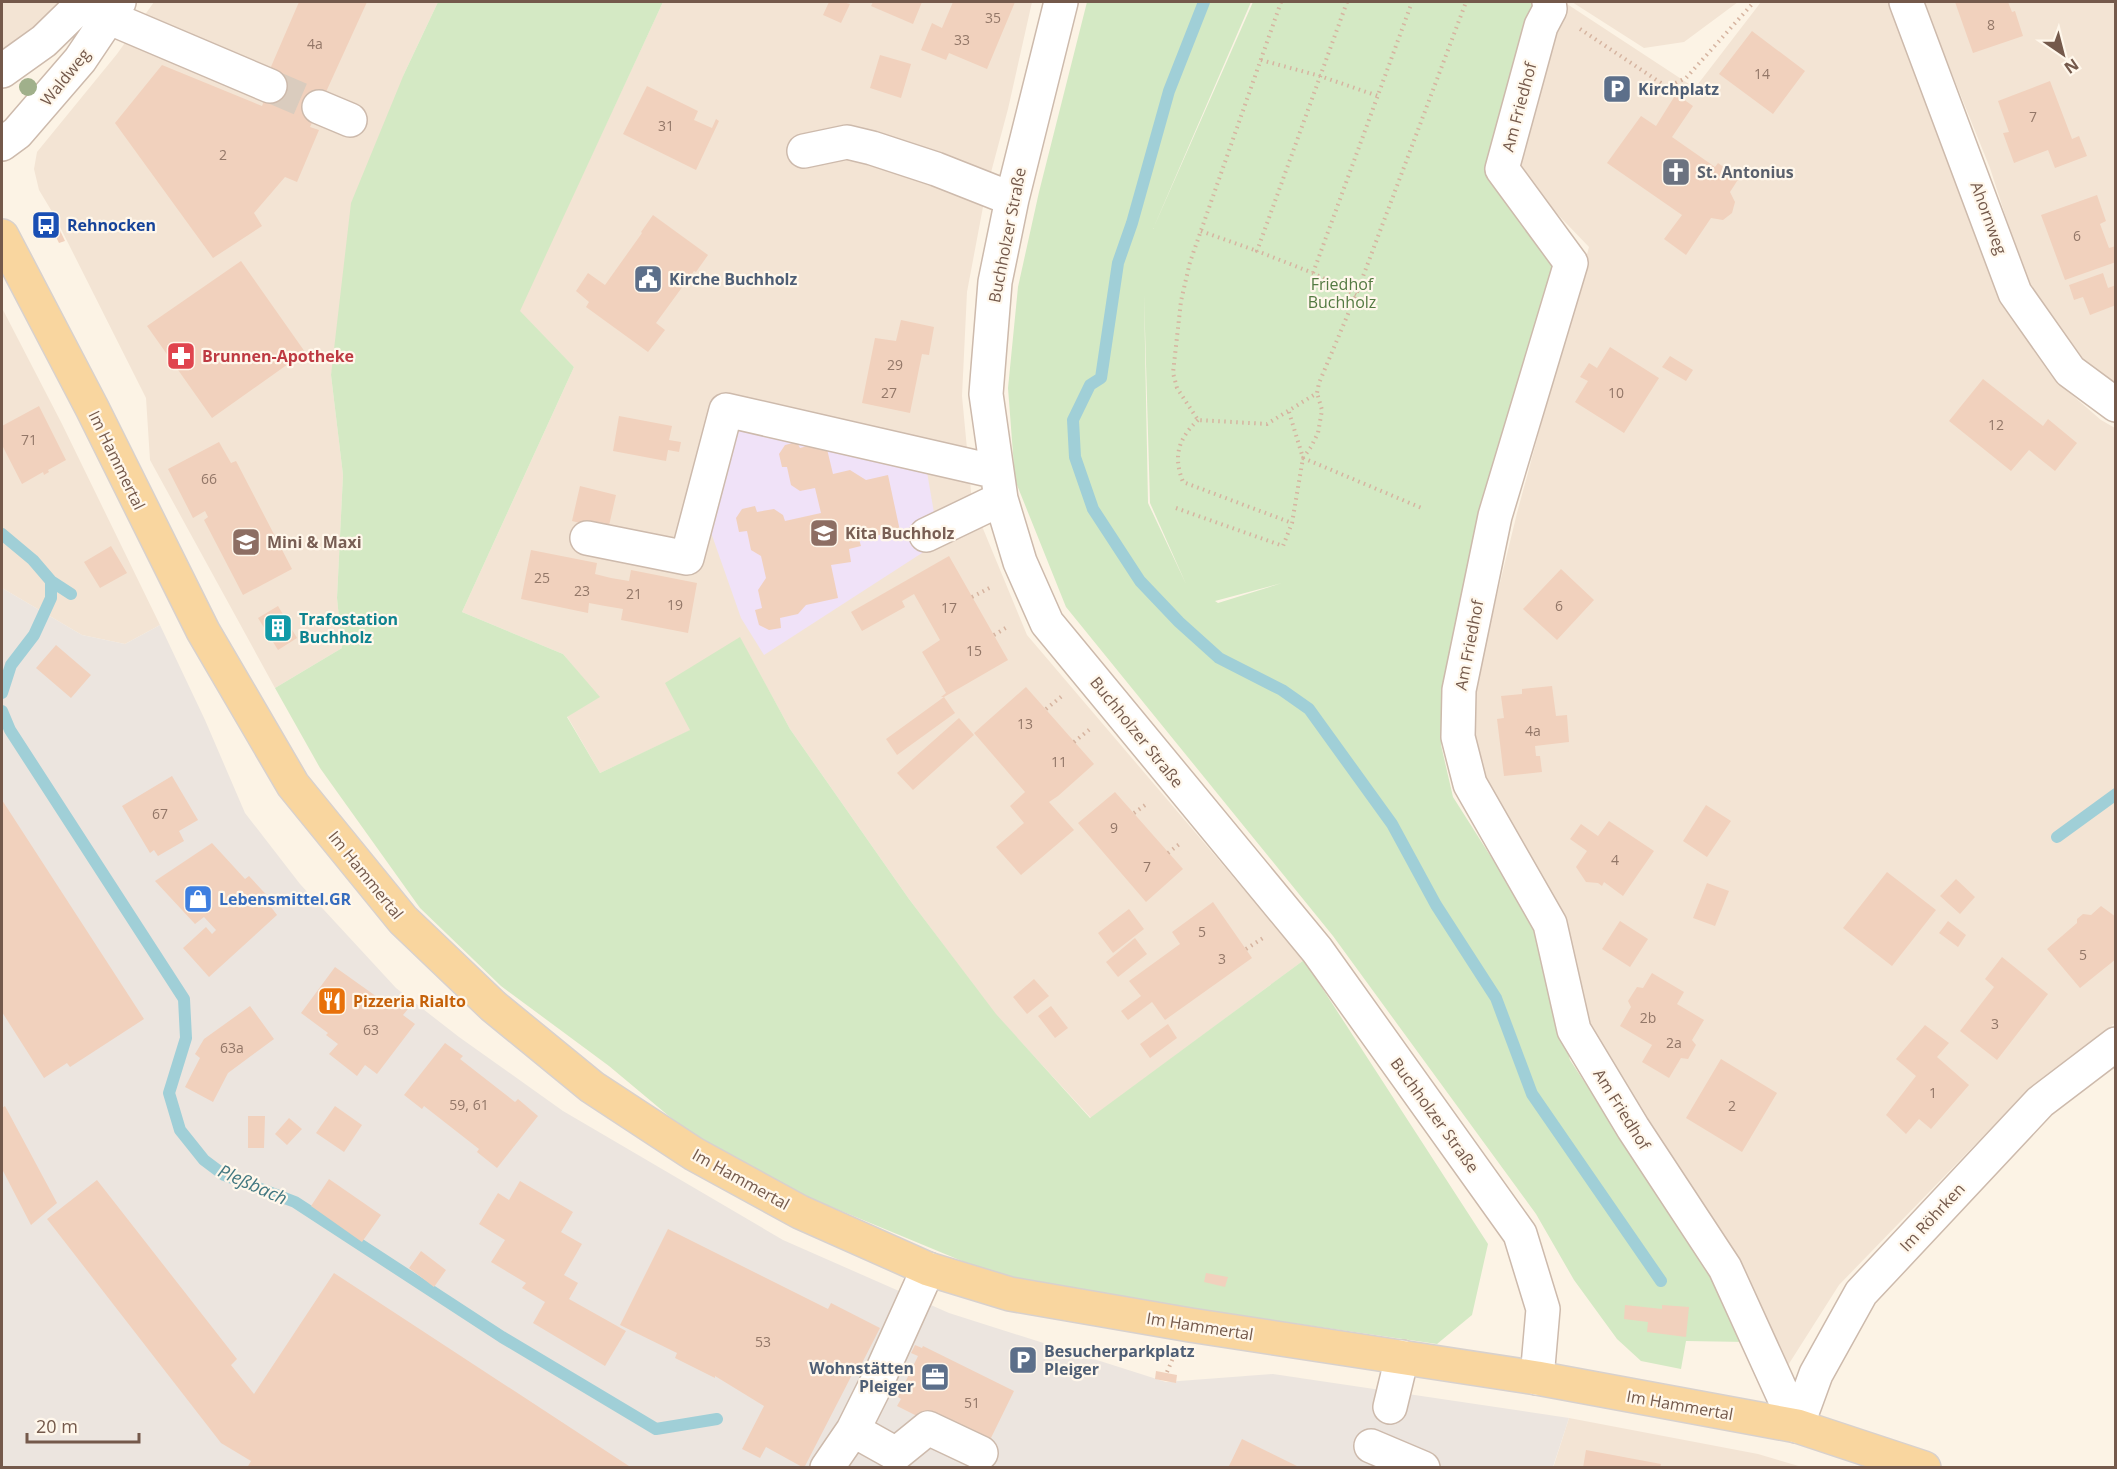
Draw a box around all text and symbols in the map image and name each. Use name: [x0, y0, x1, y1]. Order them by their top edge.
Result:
house number: 35: [985, 8, 1001, 27]
house number: 8: [1987, 15, 1995, 34]
north arrow: [2033, 24, 2093, 84]
house number: 33: [954, 30, 970, 49]
house number: 4a: [307, 34, 323, 53]
street label: Waldweg: [35, 44, 95, 110]
text: N: [2060, 54, 2083, 79]
street label: Am Friedhof: [1497, 58, 1542, 154]
house number: 14: [1754, 64, 1770, 83]
parking icon: Kirchplatz: [1601, 73, 1633, 105]
place label: Kirchplatz: [1638, 78, 1719, 100]
house number: 7: [2029, 107, 2037, 126]
house number: 31: [658, 116, 674, 135]
house number: 2: [219, 145, 227, 164]
church icon: St. Antonius: [1660, 156, 1692, 188]
place label: St. Antonius: [1697, 161, 1794, 183]
street label: Buchholzer Straße: [983, 166, 1031, 304]
street label: Ahornweg: [1966, 179, 2012, 258]
bus stop icon: Rehnocken: [30, 209, 62, 241]
place label: Rehnocken: [67, 214, 156, 236]
house number: 6: [2073, 226, 2081, 245]
public building icon: Kirche Buchholz: [632, 263, 664, 295]
place label: Kirche Buchholz: [669, 268, 797, 290]
park label: Friedhof Buchholz: [1308, 273, 1376, 313]
pharmacy icon: Brunnen-Apotheke: [165, 340, 197, 372]
place label: Brunnen-Apotheke: [202, 345, 354, 367]
house number: 29: [887, 355, 903, 374]
house number: 27: [881, 383, 897, 402]
house number: 10: [1608, 383, 1624, 402]
street label: Im Hammertal: [83, 407, 151, 513]
house number: 12: [1988, 415, 2004, 434]
house number: 71: [21, 430, 37, 449]
house number: 66: [201, 469, 217, 488]
school or university icon: Kita Buchholz: [808, 517, 840, 549]
place label: Kita Buchholz: [845, 522, 955, 544]
school or university icon: Mini & Maxi: [230, 526, 262, 558]
place label: Mini & Maxi: [267, 531, 362, 553]
house number: 25: [534, 568, 550, 587]
house number: 23: [574, 581, 590, 600]
house number: 21: [626, 584, 642, 603]
house number: 19: [667, 595, 683, 614]
street label: Am Friedhof: [1449, 596, 1489, 692]
house number: 6: [1555, 596, 1563, 615]
house number: 17: [941, 598, 957, 617]
place label: Trafostation Buchholz: [299, 608, 398, 648]
building icon: Trafostation Buchholz: [262, 612, 294, 644]
house number: 15: [966, 641, 982, 660]
street label: Buchholzer Straße: [1085, 672, 1189, 792]
house number: 13: [1017, 714, 1033, 733]
house number: 4a: [1525, 721, 1541, 740]
house number: 11: [1051, 752, 1067, 771]
house number: 67: [152, 804, 168, 823]
house number: 9: [1110, 818, 1118, 837]
street label: Im Hammertal: [323, 826, 409, 924]
house number: 4: [1611, 850, 1619, 869]
house number: 7: [1143, 857, 1151, 876]
shop icon: Lebensmittel.GR: [182, 883, 214, 915]
place label: Lebensmittel.GR: [219, 888, 352, 910]
house number: 5: [1198, 922, 1206, 941]
house number: 5: [2079, 945, 2087, 964]
house number: 3: [1218, 949, 1226, 968]
restaurant icon: Pizzeria Rialto: [316, 985, 348, 1017]
place label: Pizzeria Rialto: [353, 990, 466, 1012]
house number: 2b: [1640, 1008, 1656, 1027]
house number: 3: [1991, 1014, 1999, 1033]
house number: 63: [363, 1020, 379, 1039]
house number: 2a: [1666, 1033, 1682, 1052]
house number: 63a: [220, 1038, 244, 1057]
street label: Buchholzer Straße: [1386, 1053, 1484, 1177]
street label: Am Friedhof: [1588, 1064, 1656, 1155]
house number: 1: [1929, 1083, 1937, 1102]
house number: 59, 61: [449, 1095, 489, 1114]
house number: 2: [1728, 1096, 1736, 1115]
street label: Im Hammertal: [688, 1143, 794, 1215]
water label: Pleßbach: [215, 1158, 291, 1210]
street label: Im Röhrken: [1894, 1178, 1970, 1256]
street label: Im Hammertal: [1145, 1307, 1255, 1345]
house number: 53: [755, 1332, 771, 1351]
place label: Besucherparkplatz Pleiger: [1044, 1340, 1195, 1380]
parking icon: Besucherparkplatz Pleiger: [1007, 1344, 1039, 1376]
place label: Wohnstätten Pleiger: [809, 1357, 914, 1397]
office icon: Wohnstätten Pleiger: [919, 1361, 951, 1393]
street label: Im Hammertal: [1625, 1385, 1735, 1425]
house number: 51: [964, 1393, 980, 1412]
scale bar: [27, 1406, 140, 1444]
text: 20 m: [36, 1414, 78, 1438]

